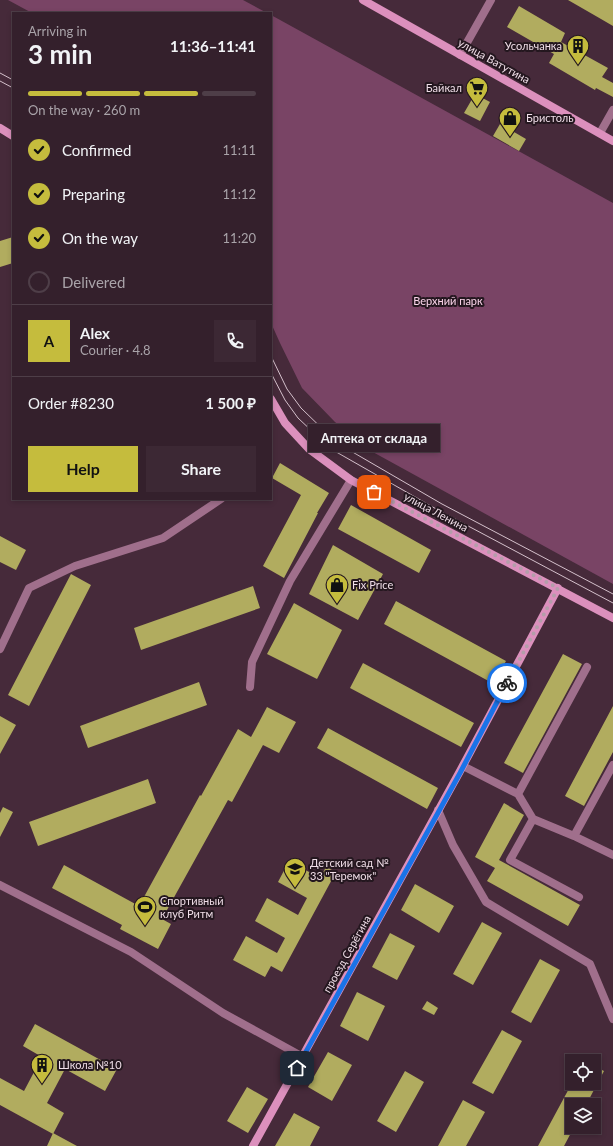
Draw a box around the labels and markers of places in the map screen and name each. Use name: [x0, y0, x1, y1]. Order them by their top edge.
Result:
building icon: Усольчанка: [565, 33, 591, 66]
place label: Усольчанка: [505, 39, 562, 52]
supermarket icon: Байкал: [464, 75, 490, 108]
place label: Байкал: [426, 81, 462, 94]
shop icon: Бристоль: [497, 105, 523, 138]
place label: Бристоль: [526, 111, 574, 124]
callout: Аптека от склада: [308, 424, 440, 452]
pin: [357, 475, 391, 509]
shop icon: Fix Price: [324, 572, 350, 605]
place label: Fix Price: [352, 578, 393, 591]
school or university icon: Детский сад № 33 "Теремок": [282, 856, 308, 889]
place label: Детский сад № 33 "Теремок": [310, 856, 389, 882]
sports icon: Спортивный клуб Ритм: [132, 894, 158, 927]
place label: Спортивный клуб Ритм: [160, 894, 224, 920]
pin: [280, 1051, 314, 1085]
building icon: Школа №10: [29, 1052, 55, 1085]
place label: Школа №10: [58, 1058, 122, 1071]

